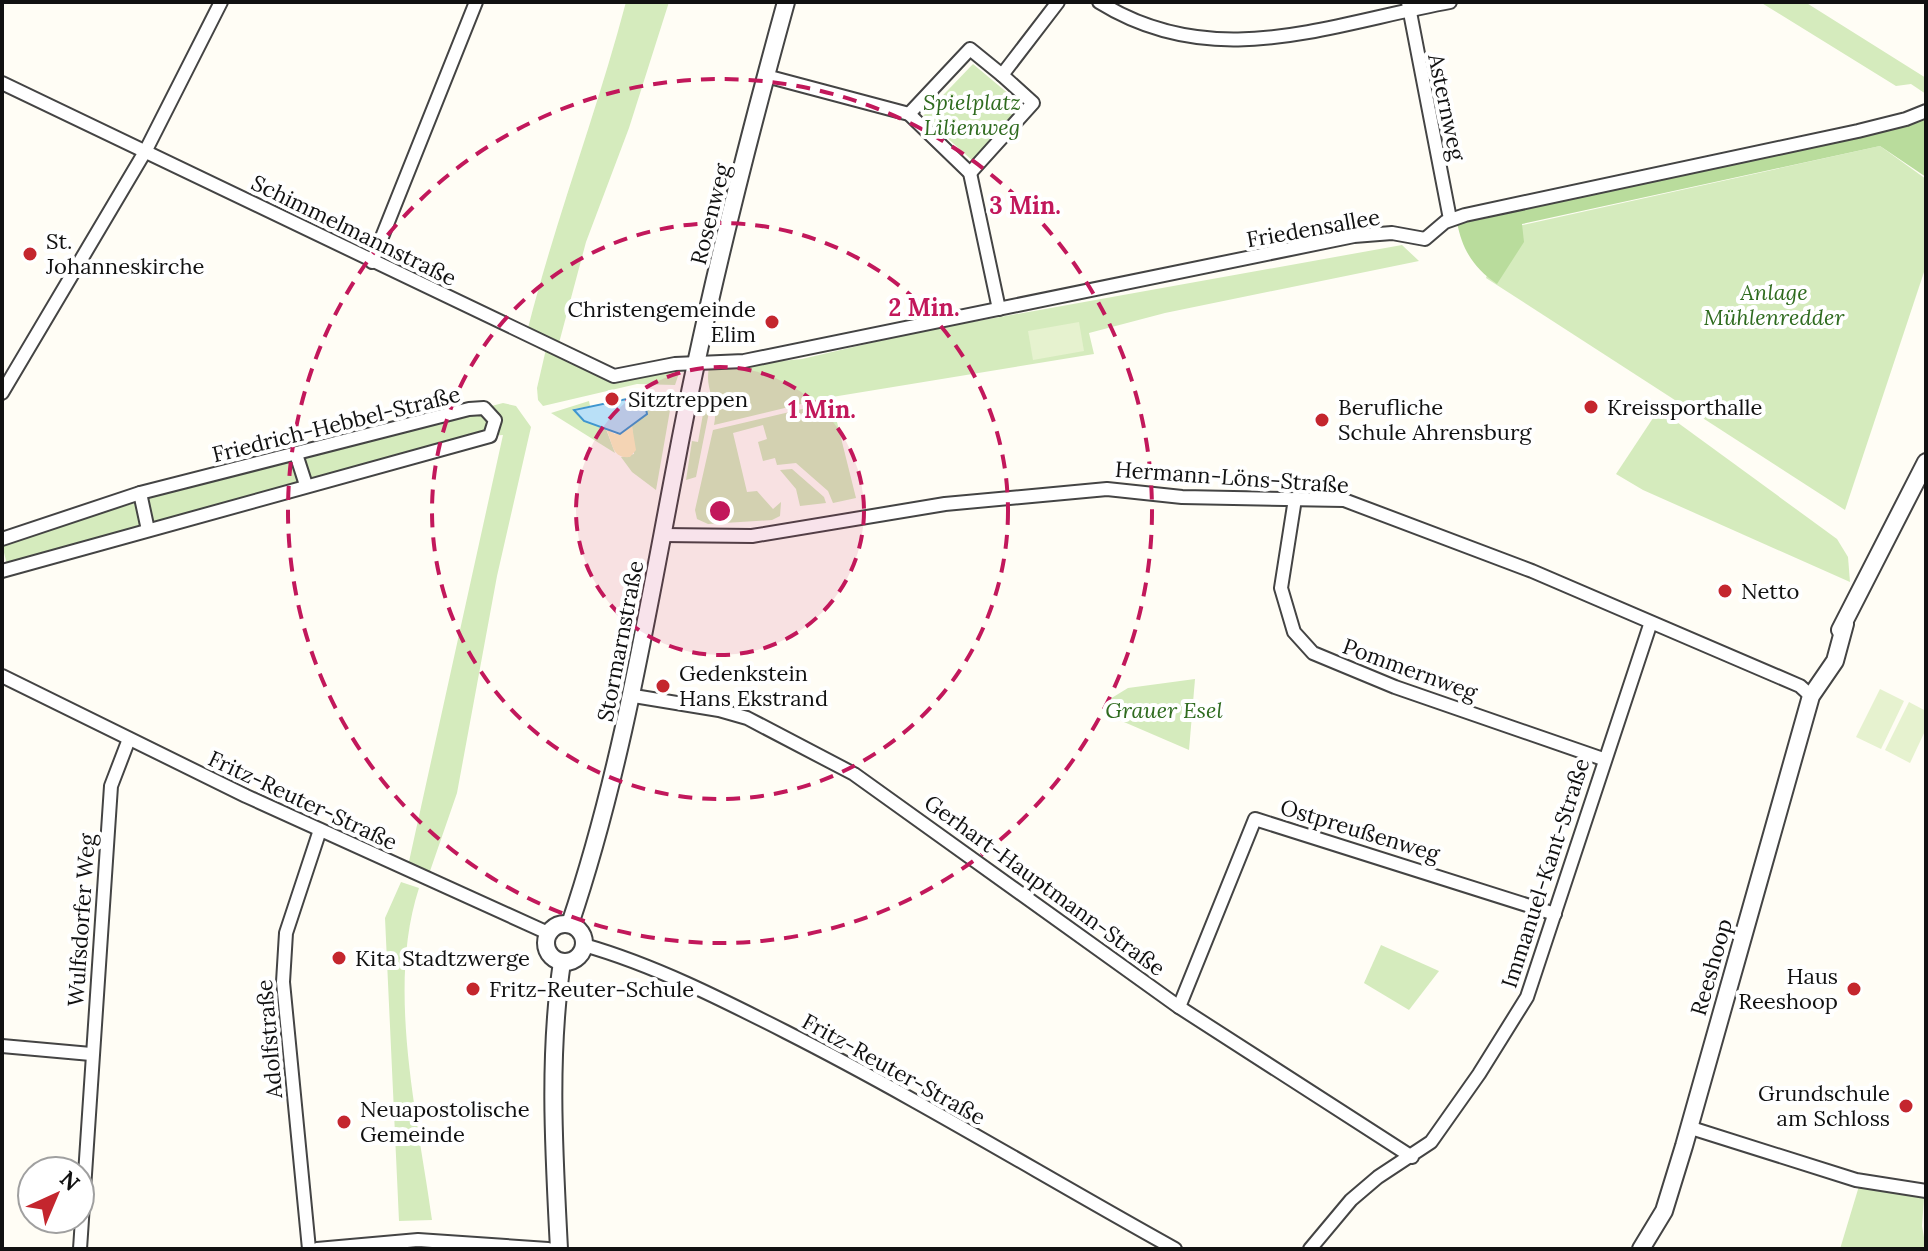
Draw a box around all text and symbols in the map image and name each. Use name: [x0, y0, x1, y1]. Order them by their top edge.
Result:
street label: Asternweg: [1422, 50, 1472, 164]
park label: Spielplatz Lilienweg: [923, 88, 1021, 141]
street label: Rosenweg: [684, 160, 736, 267]
street label: Schimmelmannstraße: [247, 168, 461, 292]
text: 3 Min.: [989, 190, 1061, 221]
street label: Friedensallee: [1244, 202, 1382, 254]
place label: St. Johanneskirche: [45, 227, 205, 280]
marker: St. Johanneskirche: [21, 245, 39, 263]
park label: Anlage Mühlenredder: [1703, 278, 1846, 331]
text: 2 Min.: [889, 292, 959, 323]
place label: Christengemeinde Elim: [568, 295, 756, 348]
marker: Christengemeinde Elim: [763, 313, 781, 331]
street label: Friedrich-Hebbel-Straße: [209, 380, 463, 468]
place label: Sitztreppen: [628, 385, 748, 413]
marker: Sitztreppen: [603, 390, 621, 408]
place label: Berufliche Schule Ahrensburg: [1338, 393, 1532, 446]
place label: Kreissporthalle: [1607, 393, 1763, 421]
text: 1 Min.: [788, 394, 856, 425]
marker: Kreissporthalle: [1582, 398, 1600, 416]
marker: Berufliche Schule Ahrensburg: [1313, 411, 1331, 429]
street label: Hermann-Löns-Straße: [1114, 455, 1350, 499]
centre of rings: [706, 497, 734, 525]
street label: Stormarnstraße: [591, 558, 649, 724]
place label: Netto: [1741, 577, 1799, 605]
marker: Netto: [1716, 582, 1734, 600]
street label: Pommernweg: [1339, 632, 1482, 707]
place label: Gedenkstein Hans Ekstrand: [679, 659, 828, 712]
marker: Gedenkstein Hans Ekstrand: [654, 677, 672, 695]
park label: Grauer Esel: [1105, 696, 1223, 724]
street label: Fritz-Reuter-Straße: [204, 744, 402, 856]
street label: Immanuel-Kant-Straße: [1495, 755, 1595, 991]
street label: Gerhart-Hauptmann-Straße: [919, 788, 1171, 982]
street label: Ostpreußenweg: [1277, 792, 1444, 868]
street label: Wulfsdorfer Weg: [61, 832, 101, 1007]
street label: Reeshoop: [1684, 915, 1738, 1019]
place label: Kita Stadtzwerge: [355, 944, 530, 972]
marker: Kita Stadtzwerge: [330, 949, 348, 967]
place label: Haus Reeshoop: [1738, 962, 1838, 1015]
place label: Fritz-Reuter-Schule: [489, 975, 694, 1003]
street label: Adolfstraße: [250, 978, 288, 1101]
marker: Fritz-Reuter-Schule: [464, 980, 482, 998]
marker: Haus Reeshoop: [1845, 980, 1863, 998]
street label: Fritz-Reuter-Straße: [797, 1007, 991, 1131]
place label: Grundschule am Schloss: [1758, 1079, 1890, 1132]
place label: Neuapostolische Gemeinde: [360, 1095, 530, 1148]
marker: Grundschule am Schloss: [1897, 1097, 1915, 1115]
marker: Neuapostolische Gemeinde: [335, 1113, 353, 1131]
north arrow: [16, 1155, 96, 1235]
text: N: [54, 1165, 86, 1197]

